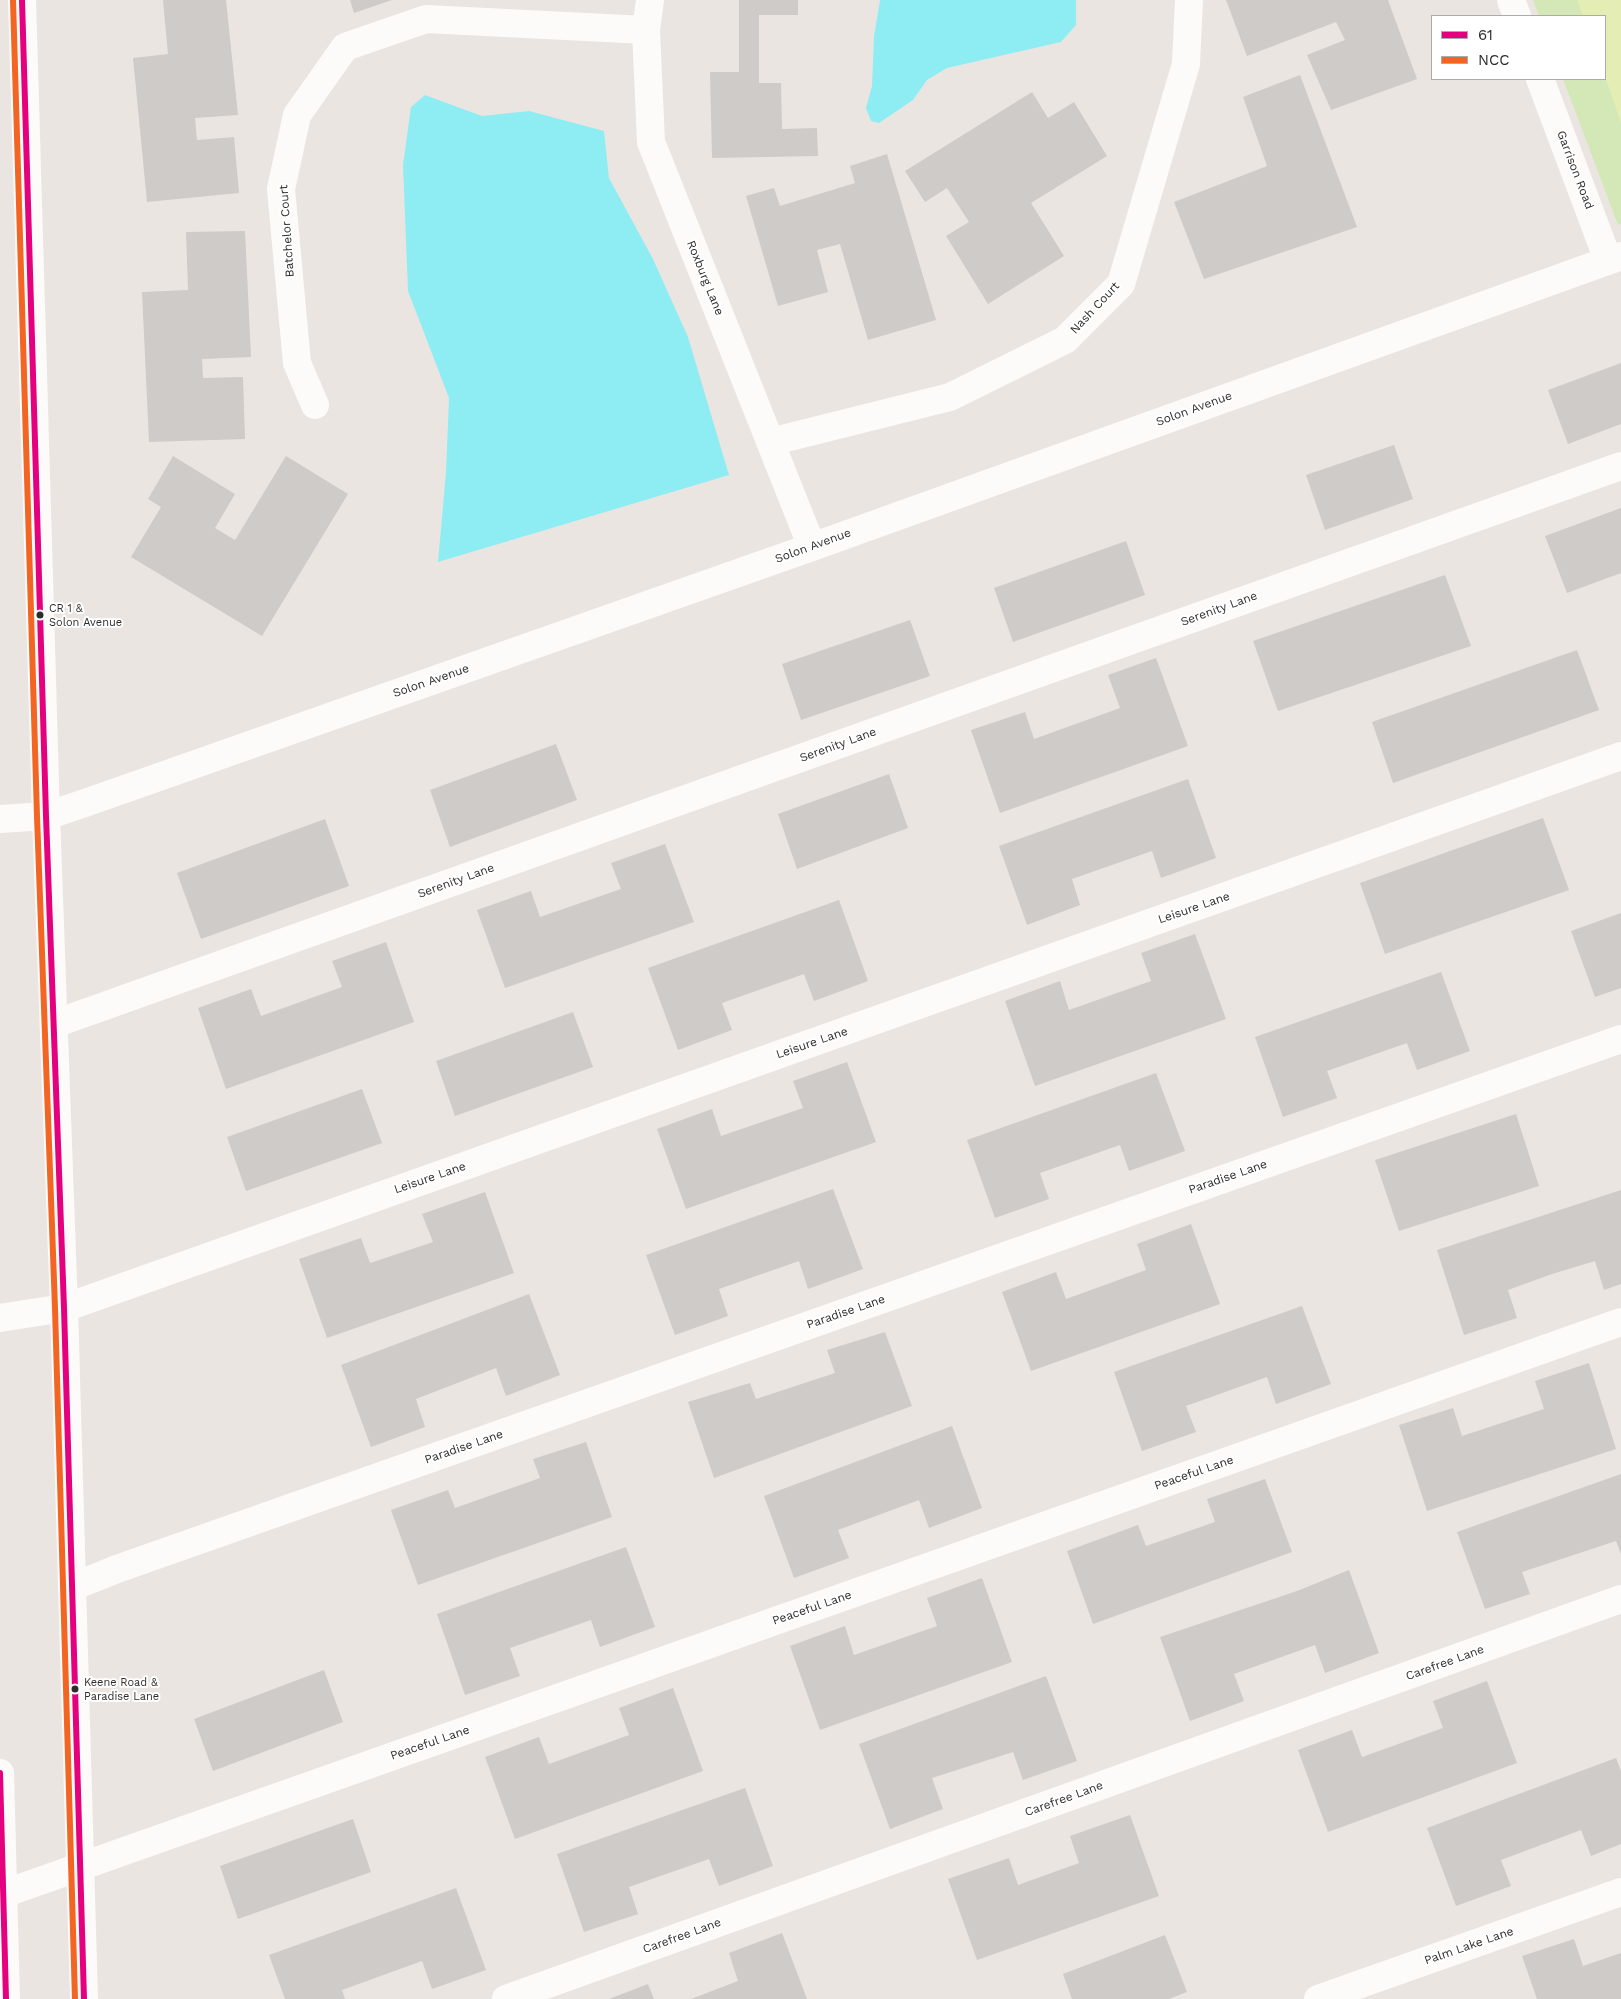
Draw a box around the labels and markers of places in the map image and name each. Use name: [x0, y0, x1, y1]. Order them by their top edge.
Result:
place label: CR 1 & Solon Avenue: [49, 602, 122, 628]
marker: CR 1 & Solon Avenue: [35, 610, 45, 620]
place label: Keene Road & Paradise Lane: [84, 1676, 159, 1702]
marker: Keene Road & Paradise Lane: [70, 1684, 80, 1694]

